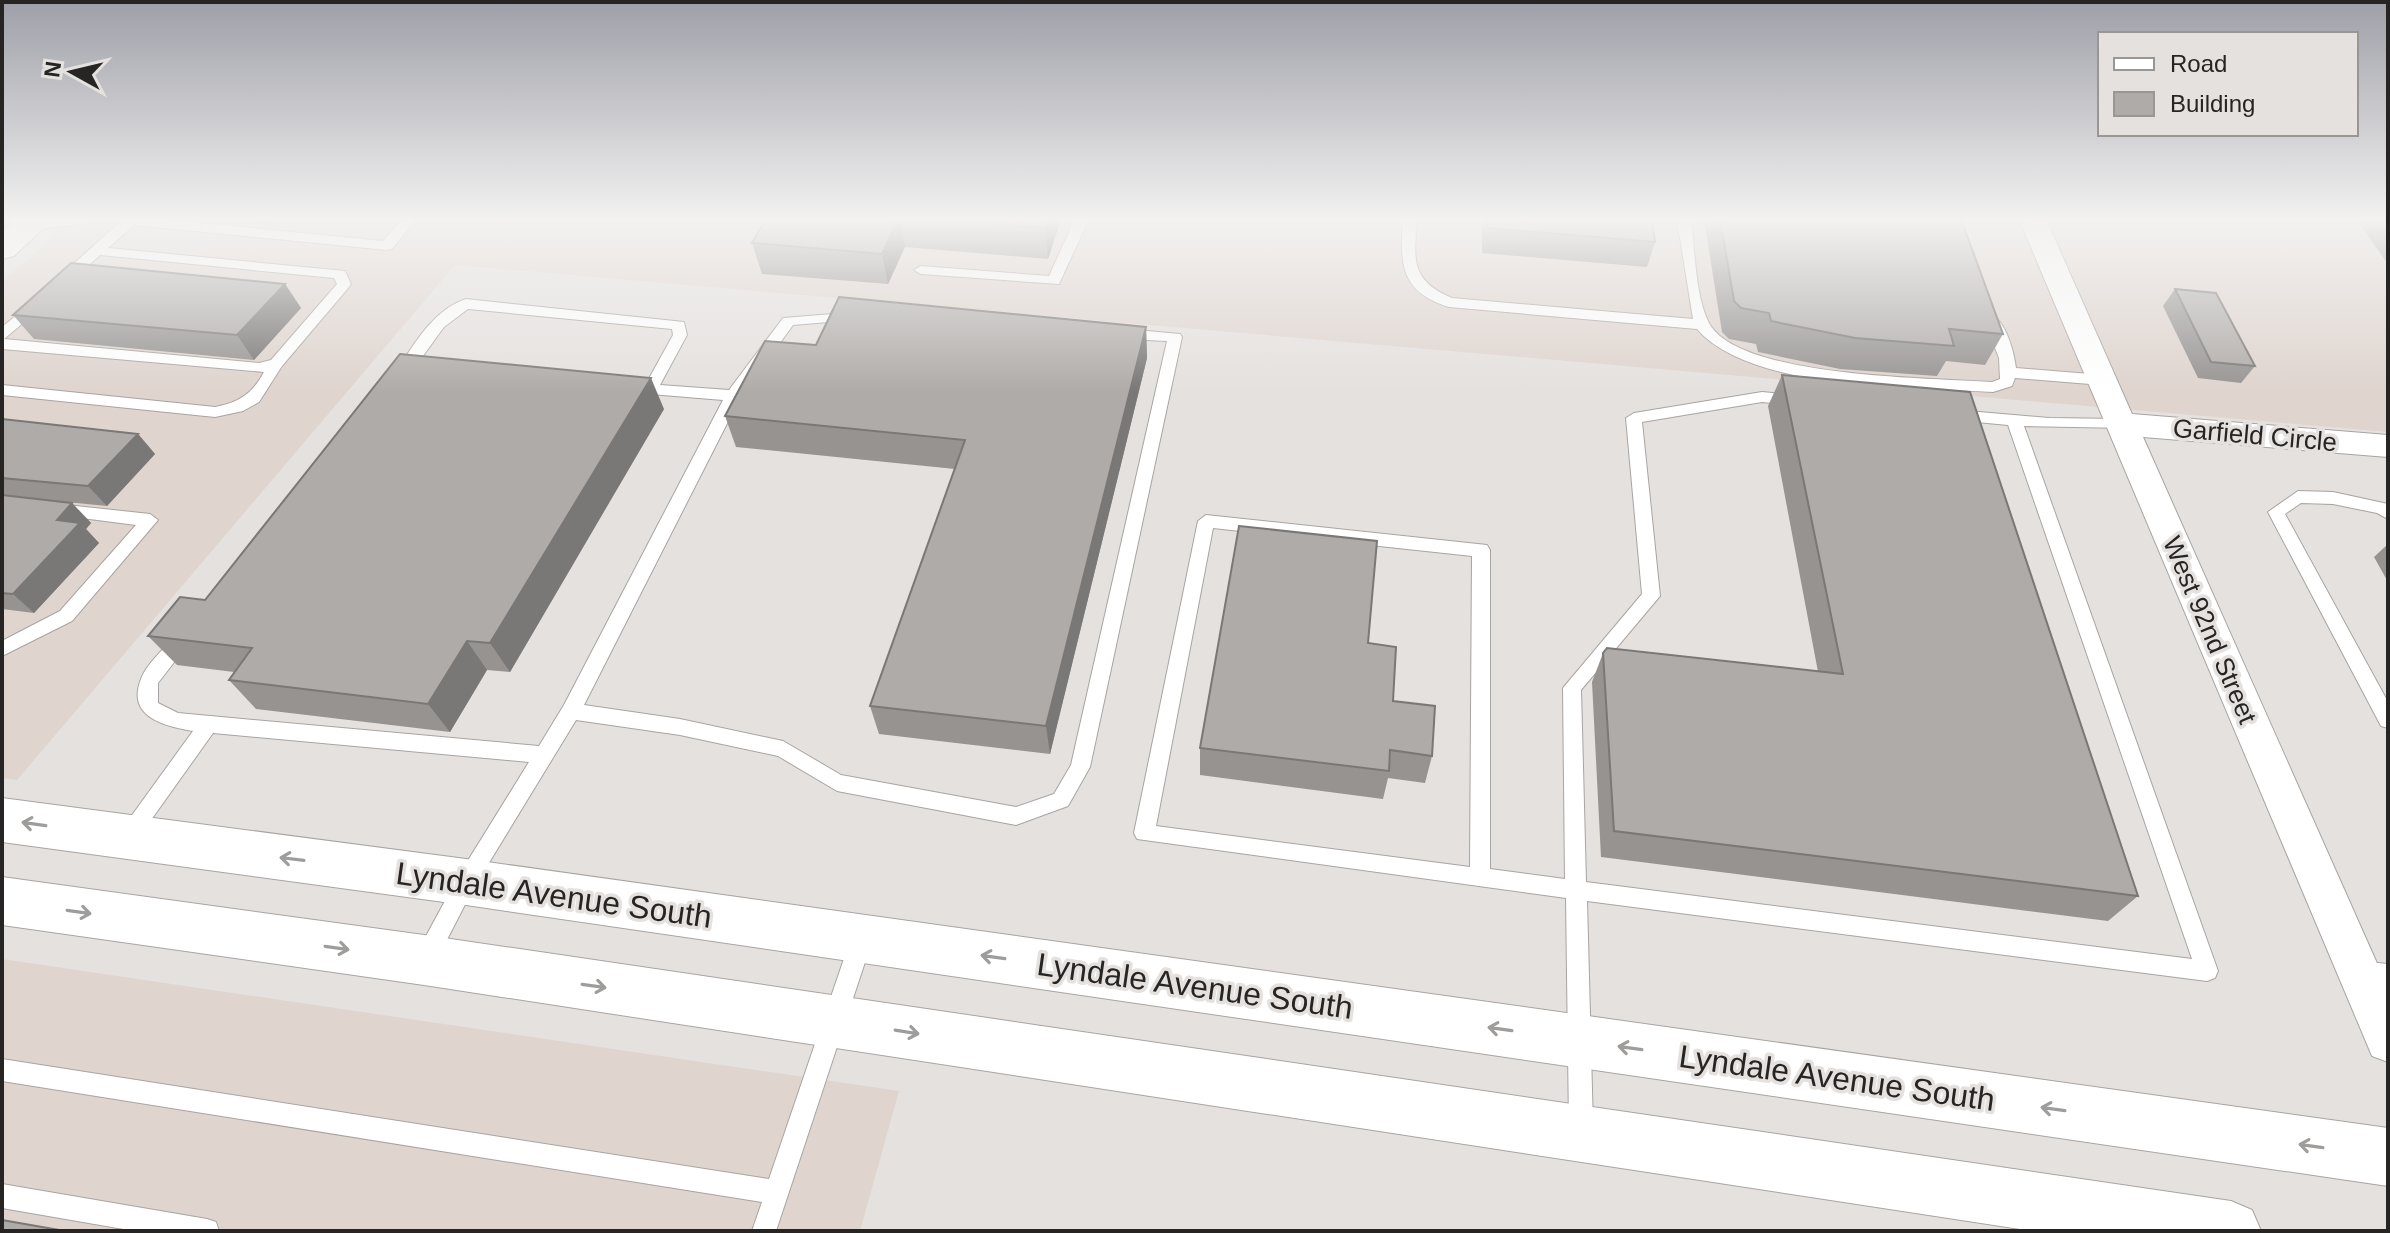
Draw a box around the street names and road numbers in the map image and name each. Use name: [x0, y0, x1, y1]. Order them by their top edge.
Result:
street label: Garfield Circle: [2172, 413, 2338, 457]
street label: West 92nd Street: [2157, 532, 2263, 729]
street label: Lyndale Avenue South: [394, 855, 714, 935]
street label: Lyndale Avenue South: [1035, 946, 1355, 1026]
street label: Lyndale Avenue South: [1677, 1038, 1997, 1118]

